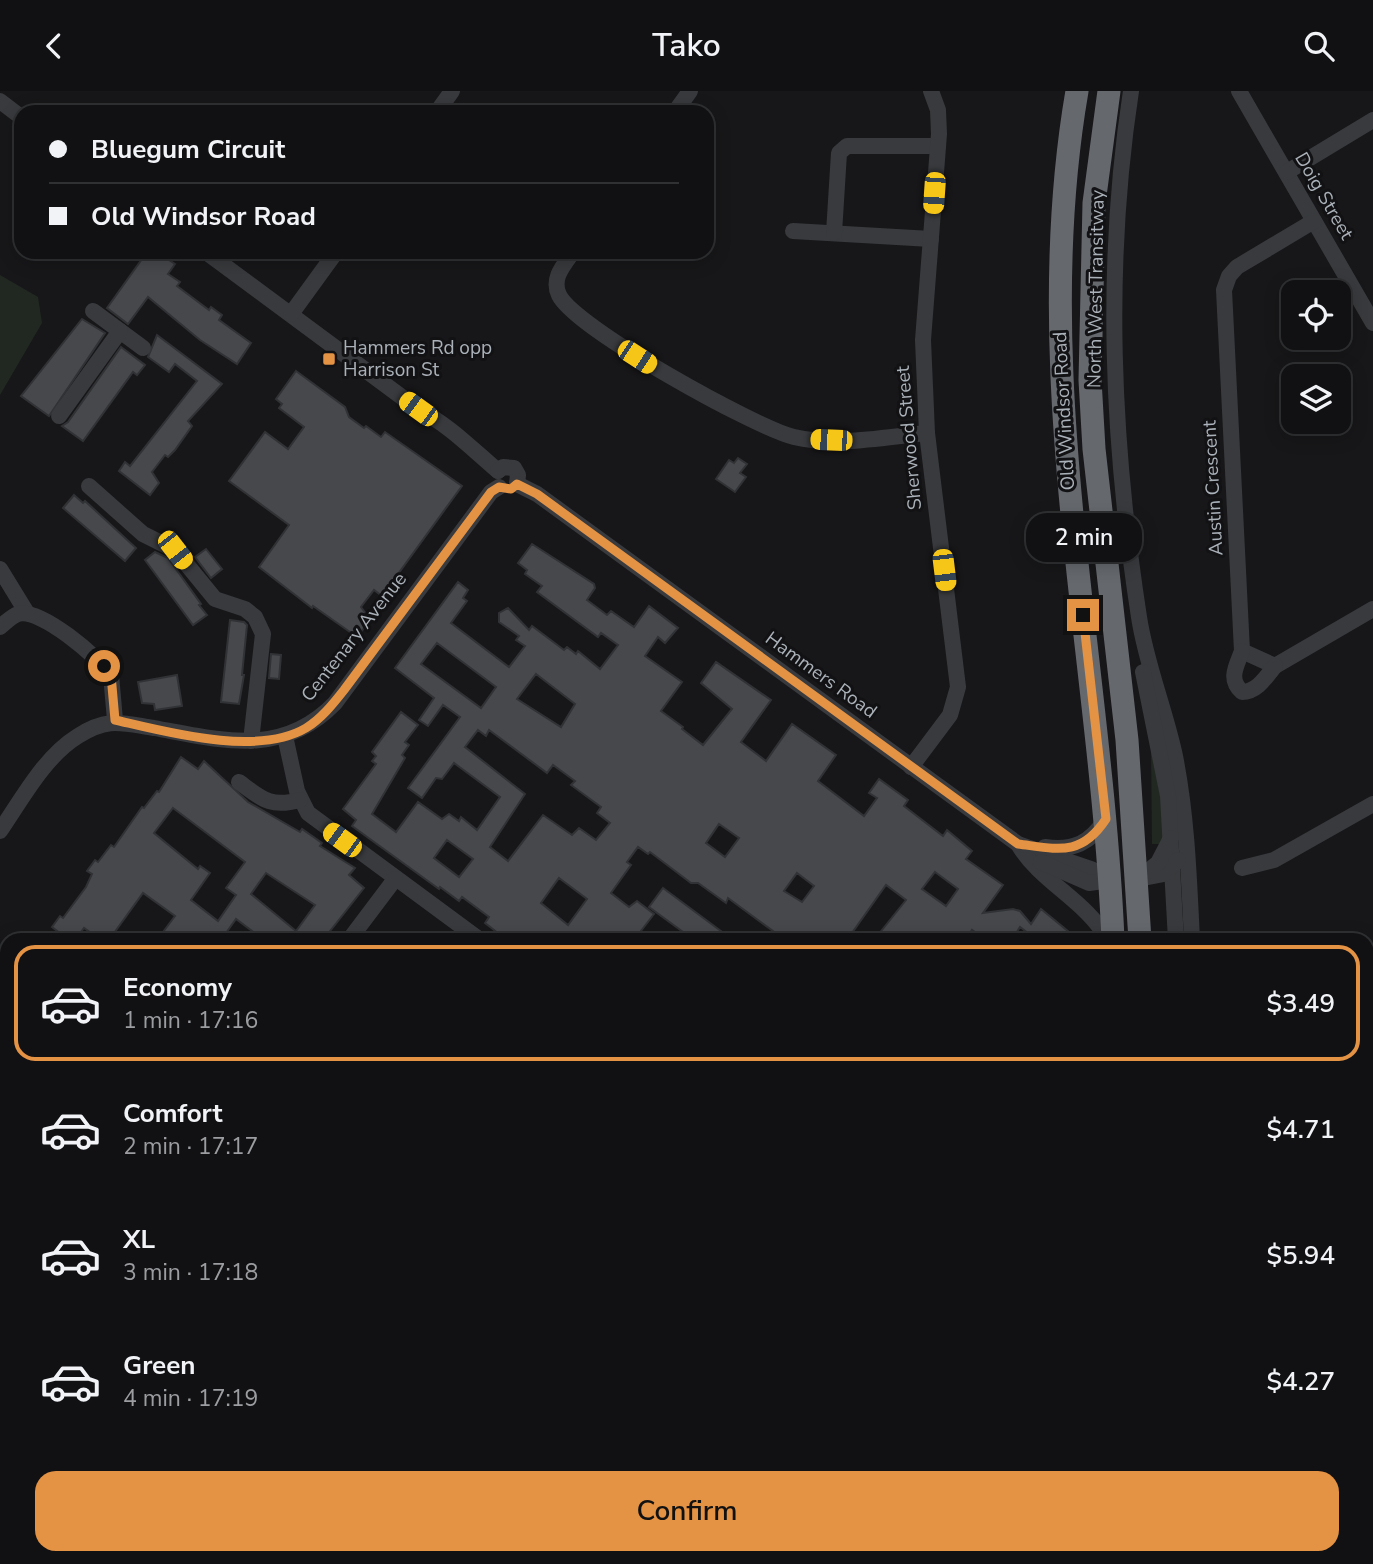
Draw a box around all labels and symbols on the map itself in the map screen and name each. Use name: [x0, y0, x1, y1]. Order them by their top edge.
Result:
street label: Doig Street: [1289, 148, 1360, 245]
car: [923, 171, 946, 215]
street label: North West Transitway: [1081, 189, 1111, 388]
street label: Old Windsor Road: [1047, 331, 1081, 491]
place label: Hammers Rd opp Harrison St: [343, 335, 492, 383]
car: [614, 337, 661, 377]
marker: Hammers Rd opp Harrison St: [321, 351, 337, 367]
street label: Sherwood Street: [890, 364, 928, 511]
car: [395, 388, 442, 430]
street label: Austin Crescent: [1196, 419, 1230, 556]
car: [810, 429, 853, 451]
callout: 2 min: [1025, 513, 1141, 563]
car: [154, 527, 197, 573]
car: [932, 548, 957, 592]
street label: Centenary Avenue: [295, 567, 413, 707]
route end: [1067, 599, 1099, 631]
street label: Hammers Road: [760, 626, 882, 724]
route start: [88, 650, 120, 682]
car: [319, 819, 366, 861]

